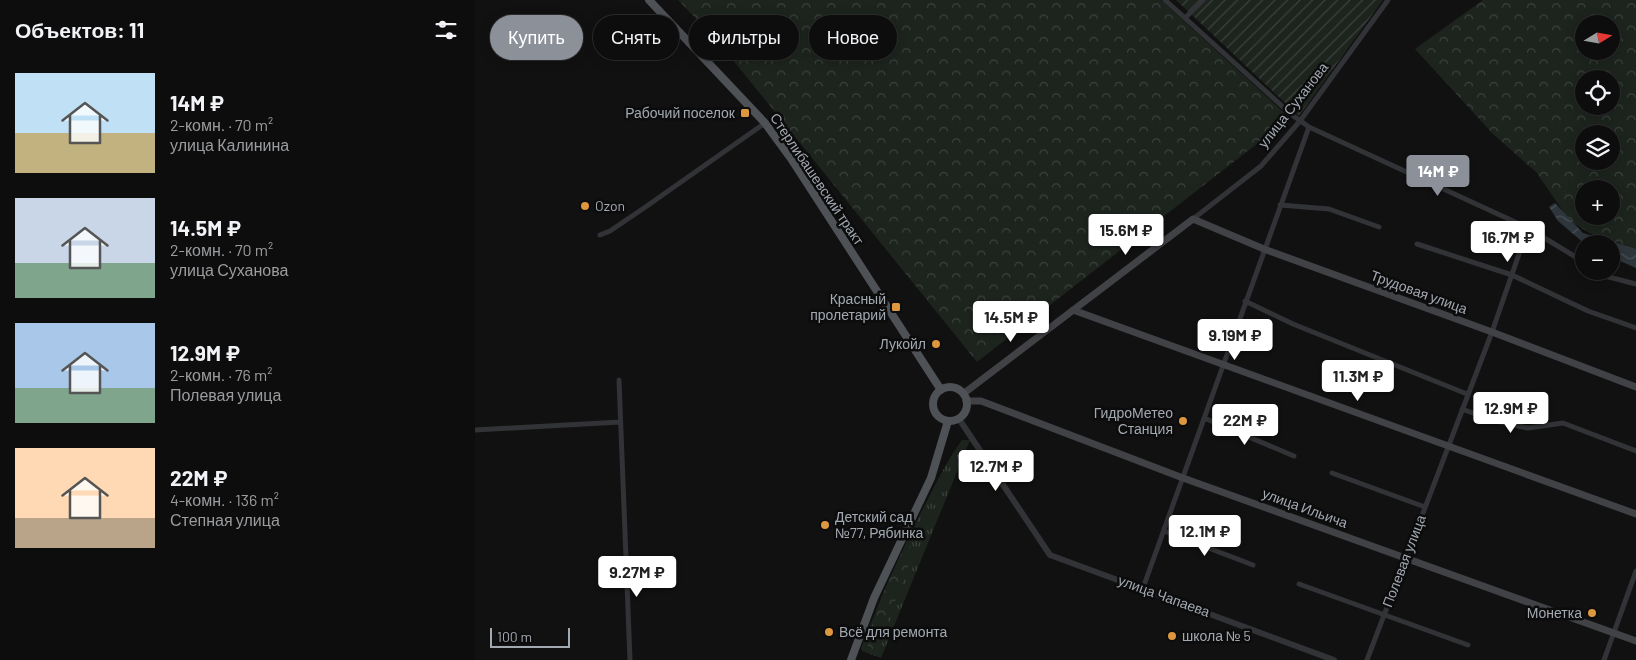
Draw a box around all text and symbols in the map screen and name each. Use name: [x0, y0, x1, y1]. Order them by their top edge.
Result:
chip: Купить: [490, 15, 583, 60]
chip: Снять: [593, 15, 679, 60]
chip: Фильтры: [689, 15, 799, 60]
chip: Новое: [809, 15, 897, 60]
north arrow: [1575, 15, 1620, 60]
map controls: [1575, 15, 1620, 280]
icon: filters: [432, 16, 460, 44]
text: Объектов: 11: [15, 17, 144, 42]
street label: улица Суханова: [1254, 58, 1331, 151]
button: locate: [1575, 70, 1620, 115]
text: 14M ₽: [170, 90, 224, 115]
icon: home: [55, 93, 115, 153]
place label: Рабочий поселок: [625, 104, 736, 121]
marker: Рабочий поселок: [739, 107, 751, 119]
street label: Стерлибашевский тракт: [767, 110, 868, 248]
text: 2-комн. · 70 m²: [170, 115, 273, 134]
button: layers: [1575, 125, 1620, 170]
text: улица Калинина: [170, 135, 289, 154]
pin: 14M ₽: [1403, 154, 1473, 197]
text: 14M ₽: [1417, 161, 1459, 180]
button: +: [1575, 180, 1620, 225]
place label: Ozon: [595, 197, 625, 214]
marker: Ozon: [579, 200, 591, 212]
pin: 15.6M ₽: [1080, 214, 1172, 256]
text: 14.5M ₽: [170, 215, 241, 240]
icon: home: [55, 218, 115, 278]
text: 15.6M ₽: [1099, 220, 1153, 239]
pin: 16.7M ₽: [1462, 220, 1554, 263]
text: 16.7M ₽: [1482, 227, 1534, 246]
button: −: [1575, 235, 1620, 280]
text: 2-комн. · 70 m²: [170, 240, 273, 259]
text: улица Суханова: [170, 260, 288, 279]
street label: Трудовая улица: [1368, 266, 1470, 317]
place label: Красный пролетарий: [810, 290, 886, 323]
pin: 14.5M ₽: [965, 300, 1057, 343]
marker: Красный пролетарий: [890, 301, 902, 313]
text: 14.5M ₽: [984, 307, 1038, 326]
pin: 9.19M ₽: [1189, 318, 1281, 361]
text: 9.19M ₽: [1209, 325, 1261, 344]
place label: Лукойл: [880, 335, 926, 352]
marker: Лукойл: [930, 338, 942, 350]
text: 12.9M ₽: [170, 340, 240, 365]
icon: home: [55, 343, 115, 403]
pin: 11.3M ₽: [1312, 360, 1404, 402]
text: 2-комн. · 76 m²: [170, 365, 272, 384]
text: 11.3M ₽: [1333, 366, 1383, 385]
text: Полевая улица: [170, 385, 281, 404]
pin: 12.9M ₽: [1465, 392, 1557, 434]
text: 12.9M ₽: [1484, 398, 1538, 417]
place label: ГидроМетео Станция: [1094, 404, 1173, 437]
pin: 22M ₽: [1210, 404, 1280, 446]
text: 22M ₽: [1223, 410, 1267, 429]
marker: ГидроМетео Станция: [1177, 415, 1189, 427]
pin: 12.7M ₽: [950, 450, 1042, 492]
text: 12.7M ₽: [970, 456, 1022, 475]
text: 22M ₽: [170, 465, 227, 490]
icon: home: [55, 468, 115, 528]
street label: улица Ильича: [1260, 484, 1350, 531]
text: 4-комн. · 136 m²: [170, 490, 279, 509]
place label: Детский сад №77, Рябинка: [835, 508, 924, 541]
text: Степная улица: [170, 510, 280, 529]
street label: Полевая улица: [1378, 512, 1429, 609]
pin: 12.1M ₽: [1159, 514, 1251, 557]
marker: Детский сад №77, Рябинка: [819, 519, 831, 531]
text: 12.1M ₽: [1180, 521, 1230, 540]
pin: 9.27M ₽: [591, 556, 683, 598]
text: 9.27M ₽: [609, 562, 665, 581]
street label: улица Чапаева: [1116, 571, 1213, 620]
place label: Монетка: [1527, 604, 1582, 621]
marker: Монетка: [1586, 607, 1598, 619]
place label: Всё для ремонта: [839, 623, 948, 640]
scale bar: [490, 625, 570, 648]
marker: Всё для ремонта: [823, 626, 835, 638]
place label: школа № 5: [1182, 627, 1251, 644]
text: 100 m: [497, 628, 532, 645]
marker: школа № 5: [1166, 630, 1178, 642]

